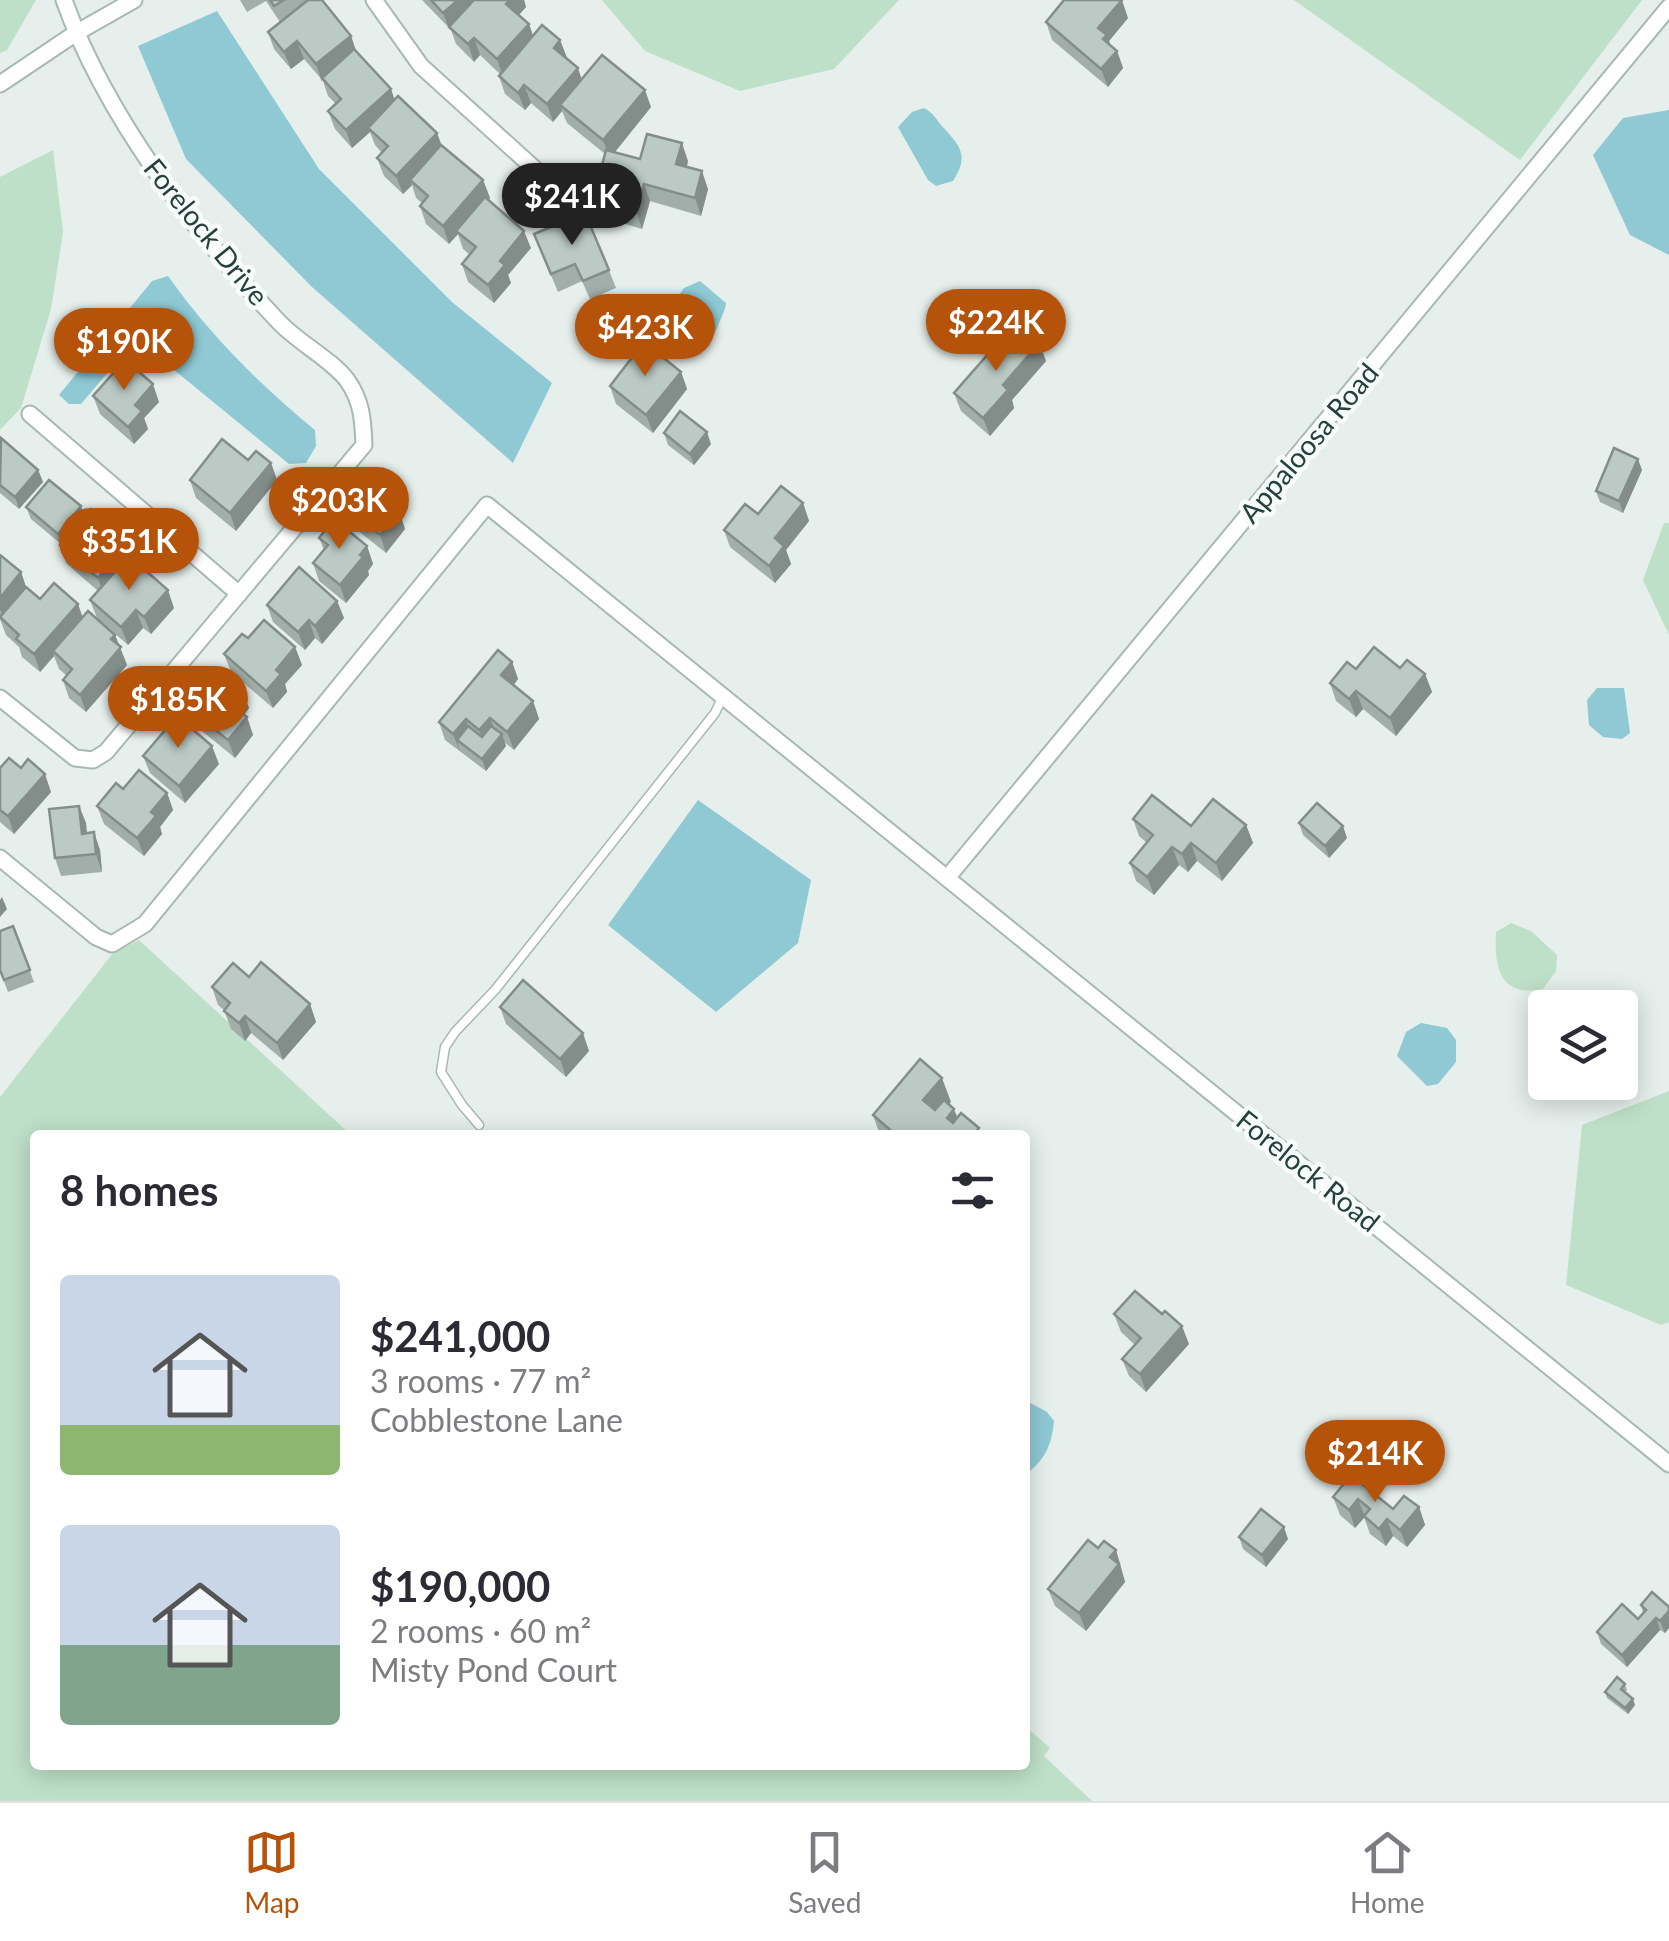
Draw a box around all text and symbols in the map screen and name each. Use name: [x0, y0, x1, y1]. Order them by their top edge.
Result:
street label: Forelock Drive: [137, 151, 276, 312]
pin: $241K: [502, 163, 642, 248]
text: $241K: [524, 176, 620, 215]
pin: $224K: [926, 289, 1066, 374]
pin: $423K: [575, 294, 715, 379]
text: $224K: [948, 302, 1044, 341]
text: $423K: [597, 307, 693, 346]
pin: $190K: [54, 308, 194, 393]
text: $190K: [76, 321, 172, 360]
street label: Appaloosa Road: [1232, 356, 1385, 529]
pin: $203K: [269, 467, 409, 552]
text: $203K: [291, 480, 387, 519]
pin: $351K: [59, 508, 199, 593]
text: $351K: [81, 521, 177, 560]
pin: $185K: [108, 666, 248, 751]
text: $185K: [130, 679, 226, 718]
map controls: [1528, 990, 1638, 1100]
button: layers: [1528, 990, 1638, 1100]
street label: Forelock Road: [1230, 1102, 1387, 1238]
icon: filters: [945, 1163, 1000, 1218]
text: 8 homes: [60, 1165, 218, 1215]
text: $241,000: [370, 1311, 550, 1361]
icon: home: [140, 1315, 260, 1435]
text: 3 rooms · 77 m²: [370, 1361, 591, 1400]
text: Cobblestone Lane: [370, 1400, 623, 1439]
pin: $214K: [1305, 1420, 1445, 1505]
text: $214K: [1327, 1433, 1423, 1472]
text: $190,000: [370, 1561, 550, 1611]
icon: home: [140, 1565, 260, 1685]
text: 2 rooms · 60 m²: [370, 1611, 591, 1650]
text: Misty Pond Court: [370, 1650, 617, 1689]
tab: Map: [244, 1825, 300, 1919]
tab: Saved: [788, 1825, 861, 1919]
tab: Home: [1350, 1825, 1425, 1919]

